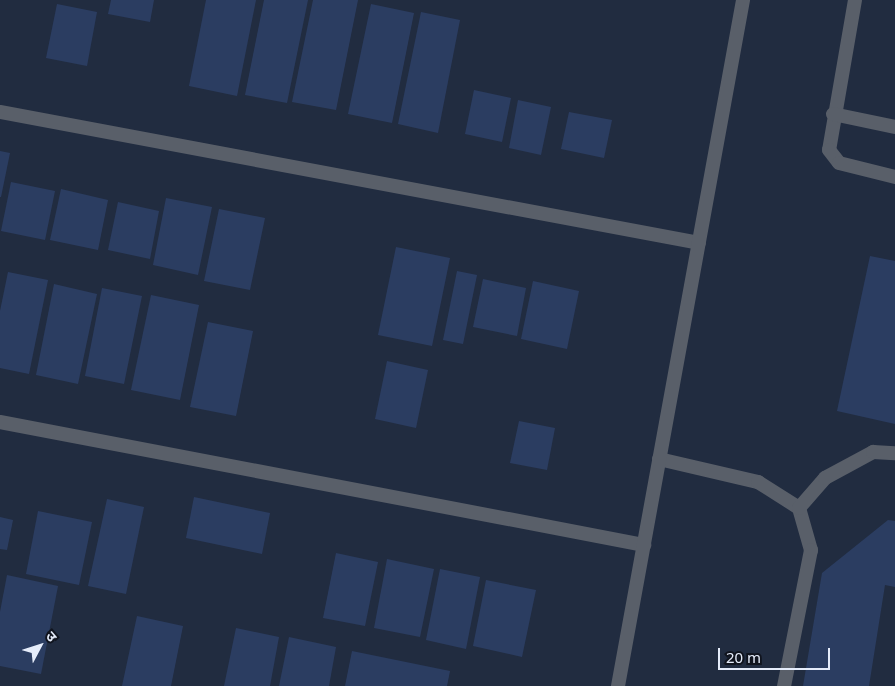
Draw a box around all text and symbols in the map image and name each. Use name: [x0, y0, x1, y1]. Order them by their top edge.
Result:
north arrow: [15, 621, 65, 671]
text: उ: [42, 627, 62, 645]
scale bar: [720, 638, 832, 670]
text: 20 m: [726, 647, 761, 667]

